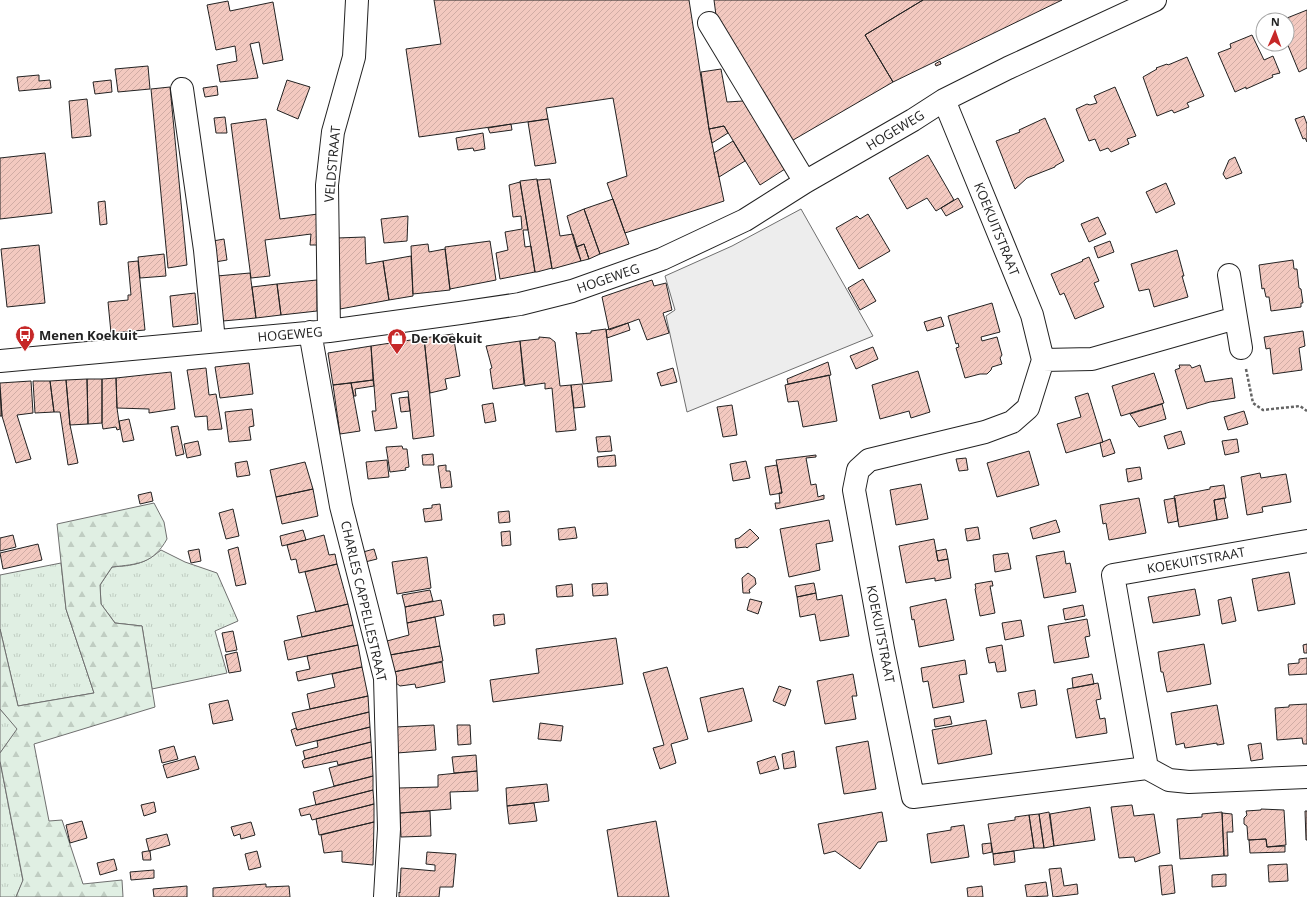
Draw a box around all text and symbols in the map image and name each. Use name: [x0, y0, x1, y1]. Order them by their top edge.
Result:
north arrow: [1255, 12, 1295, 52]
text: N: [1271, 14, 1280, 29]
street label: HOGEWEG: [862, 106, 928, 154]
street label: VELDSTRAAT: [320, 124, 344, 203]
street label: KOEKUITSTRAAT: [970, 180, 1024, 279]
street label: HOGEWEG: [574, 259, 642, 297]
street label: HOGEWEG: [257, 322, 323, 346]
bus stop icon: Menen Koekuit: [14, 324, 36, 352]
place label: Menen Koekuit: [39, 326, 138, 344]
shop icon: De Koekuit: [386, 327, 408, 355]
place label: De Koekuit: [411, 329, 483, 347]
street label: CHARLES CAPPELLESTRAAT: [337, 519, 391, 684]
street label: KOEKUITSTRAAT: [1145, 542, 1247, 577]
street label: KOEKUITSTRAAT: [863, 583, 899, 685]

